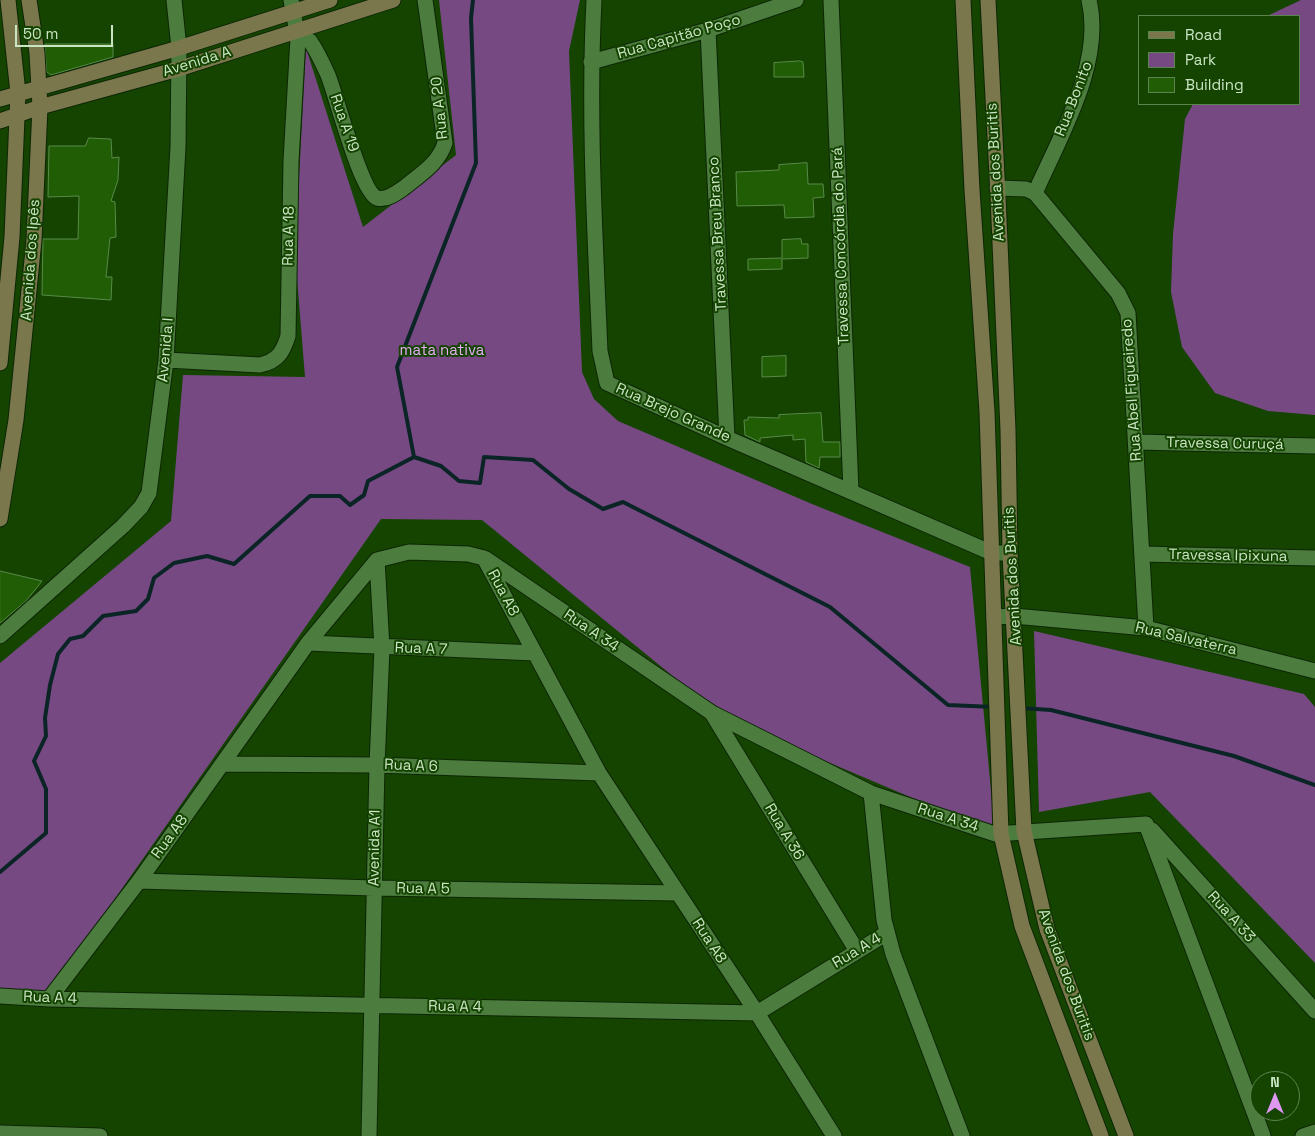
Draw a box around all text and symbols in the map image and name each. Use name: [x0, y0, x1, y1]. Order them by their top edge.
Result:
street label: Rua Capitão Poço: [615, 11, 743, 63]
scale bar: [18, 15, 115, 47]
legend: [1138, 15, 1300, 105]
text: 50 m: [23, 24, 58, 43]
text: Road: [1185, 25, 1222, 44]
street label: Avenida A: [161, 43, 233, 81]
text: Park: [1185, 50, 1216, 69]
street label: Rua Bonito: [1051, 59, 1097, 139]
text: Building: [1185, 75, 1244, 94]
street label: Rua A 20: [428, 76, 452, 140]
street label: Rua A 19: [326, 92, 362, 154]
street label: Avenida dos Buritis: [983, 102, 1009, 242]
street label: Travessa Concórdia do Pará: [829, 147, 853, 345]
street label: Travessa Breu Branco: [705, 156, 731, 312]
street label: Avenida dos Ipês: [18, 199, 44, 321]
street label: Rua A 18: [279, 206, 299, 266]
street label: Avenida I: [154, 317, 178, 383]
street label: Rua Abel Figueiredo: [1118, 318, 1146, 462]
park label: mata nativa: [400, 342, 484, 360]
street label: Rua Brejo Grande: [613, 380, 733, 446]
street label: Travessa Curuçá: [1166, 434, 1284, 454]
street label: Avenida dos Buritis: [1000, 506, 1026, 646]
street label: Travessa Ipixuna: [1168, 546, 1288, 566]
street label: Rua A8: [483, 567, 523, 619]
street label: Rua A 34: [560, 606, 622, 656]
street label: Rua Salvaterra: [1133, 619, 1239, 659]
street label: Rua A 7: [394, 639, 448, 659]
street label: Rua A 6: [384, 756, 438, 776]
street label: Rua A 34: [915, 800, 981, 836]
street label: Rua A 36: [760, 801, 808, 863]
street label: Avenida A1: [365, 810, 385, 886]
street label: Rua A8: [148, 812, 192, 862]
street label: Rua A 5: [396, 880, 450, 898]
street label: Rua A 33: [1203, 888, 1259, 946]
street label: Avenida dos Buritis: [1034, 907, 1098, 1043]
street label: Rua A8: [688, 915, 730, 967]
street label: Rua A 4: [829, 929, 885, 973]
street label: Rua A 4: [23, 988, 77, 1008]
street label: Rua A 4: [428, 998, 482, 1016]
north arrow: [1250, 1071, 1300, 1121]
text: N: [1270, 1073, 1280, 1091]

